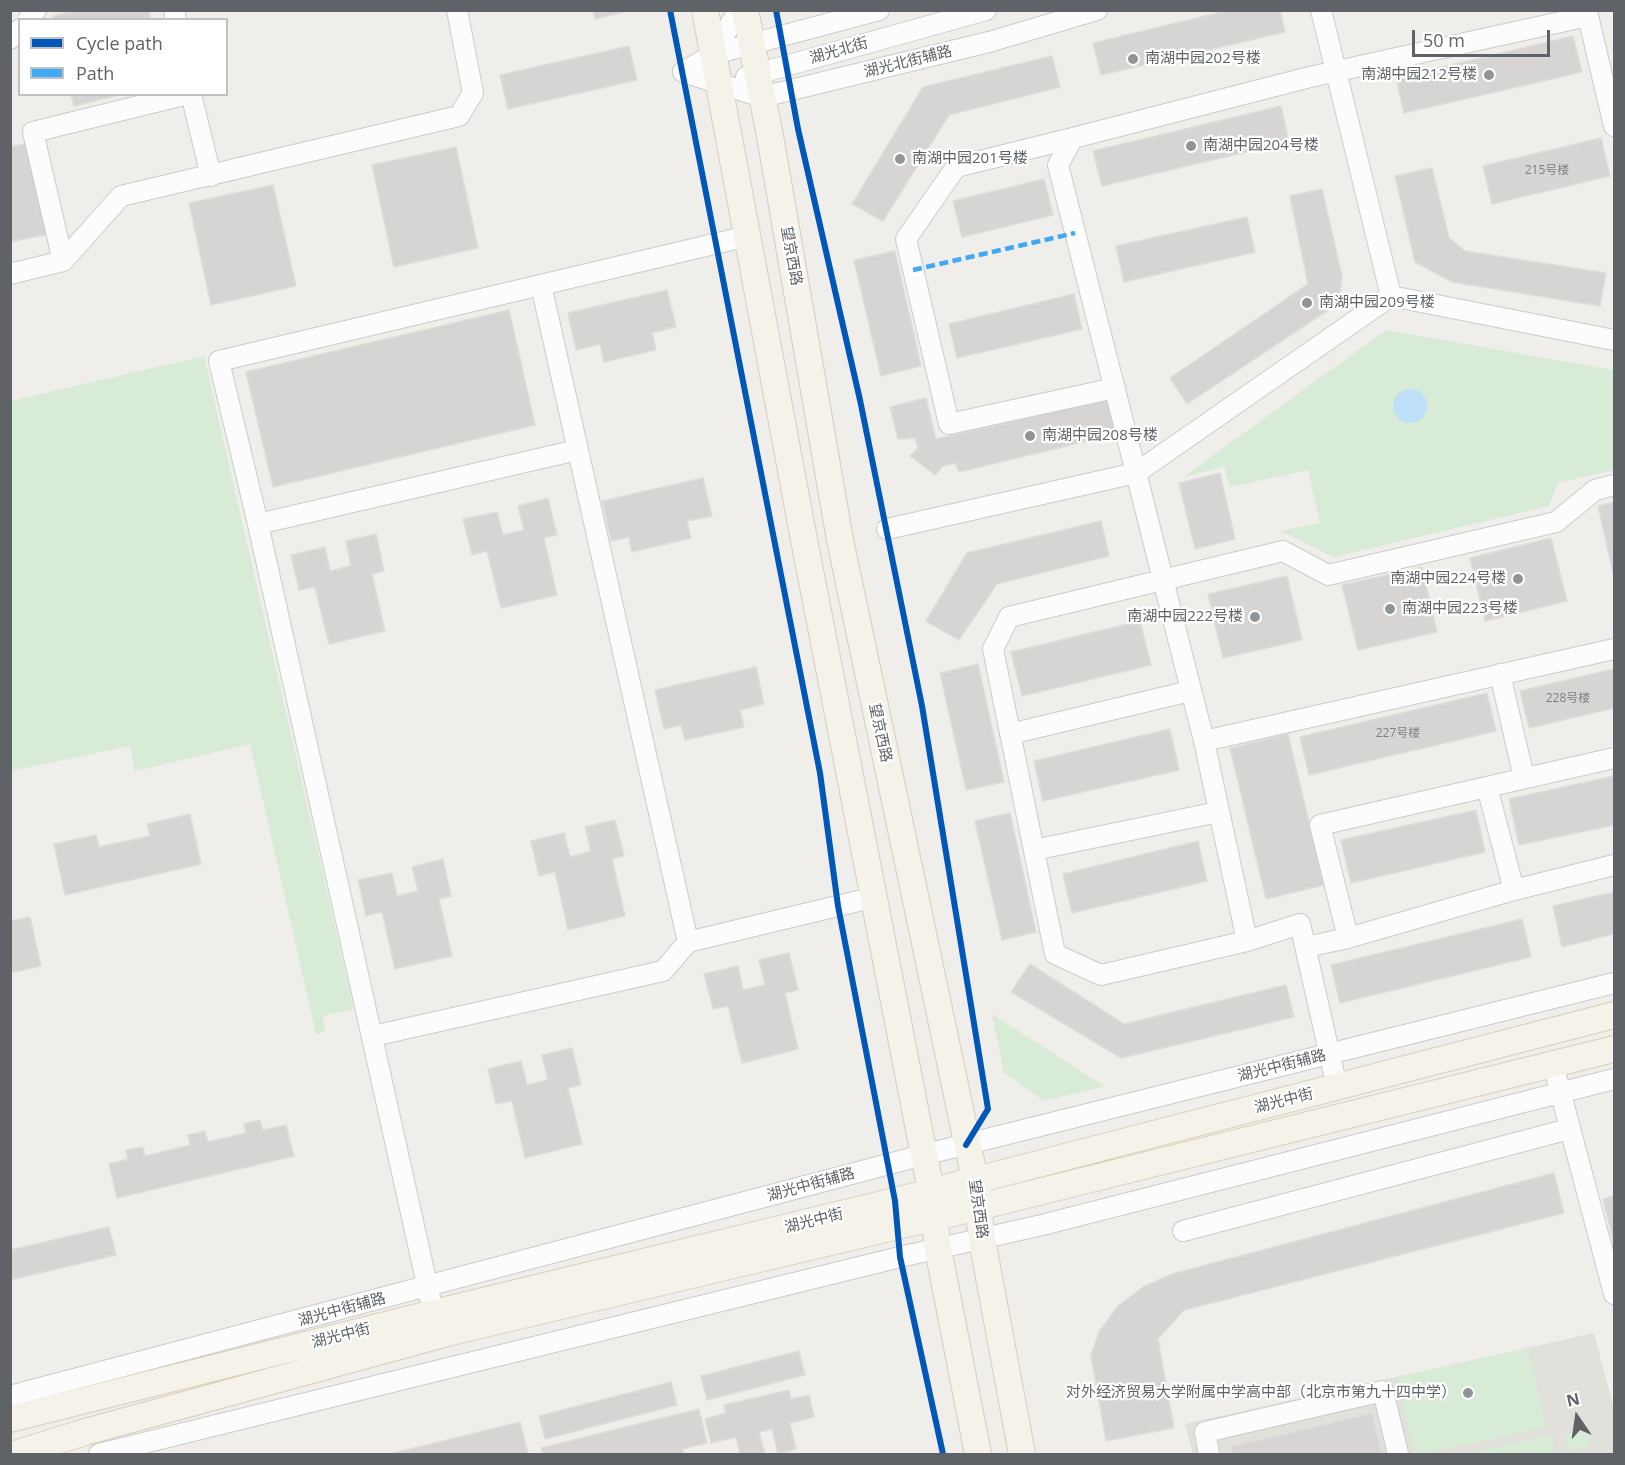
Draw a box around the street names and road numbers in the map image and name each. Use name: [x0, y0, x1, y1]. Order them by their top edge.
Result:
street label: 湖光北街: [808, 34, 870, 68]
street label: 湖光北街辅路: [862, 42, 954, 82]
street label: 望京西路: [777, 225, 805, 287]
street label: 望京西路: [865, 702, 895, 764]
street label: 湖光中街辅路: [1236, 1046, 1328, 1086]
street label: 湖光中街: [1253, 1085, 1315, 1117]
street label: 湖光中街辅路: [765, 1165, 857, 1205]
street label: 望京西路: [965, 1178, 991, 1240]
street label: 湖光中街: [783, 1205, 845, 1237]
street label: 湖光中街辅路: [296, 1290, 388, 1330]
street label: 湖光中街: [310, 1320, 372, 1352]

